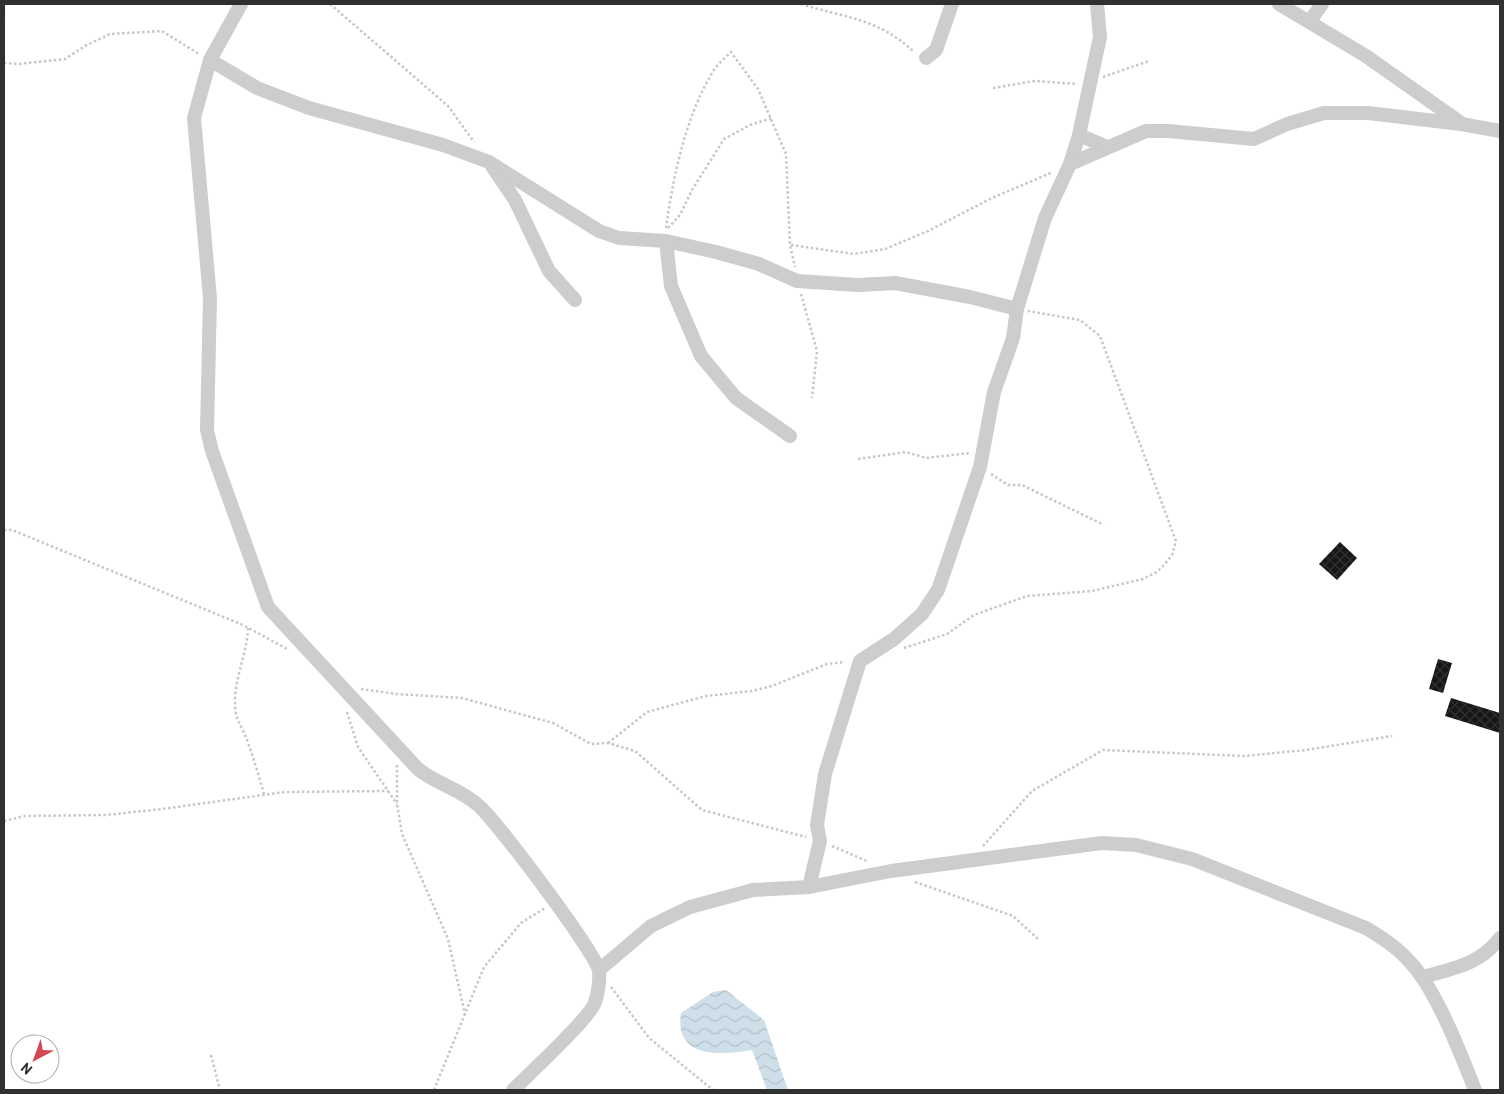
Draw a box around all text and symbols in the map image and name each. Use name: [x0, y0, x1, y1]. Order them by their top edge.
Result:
north arrow: [10, 1034, 60, 1084]
text: N: [17, 1060, 35, 1079]

